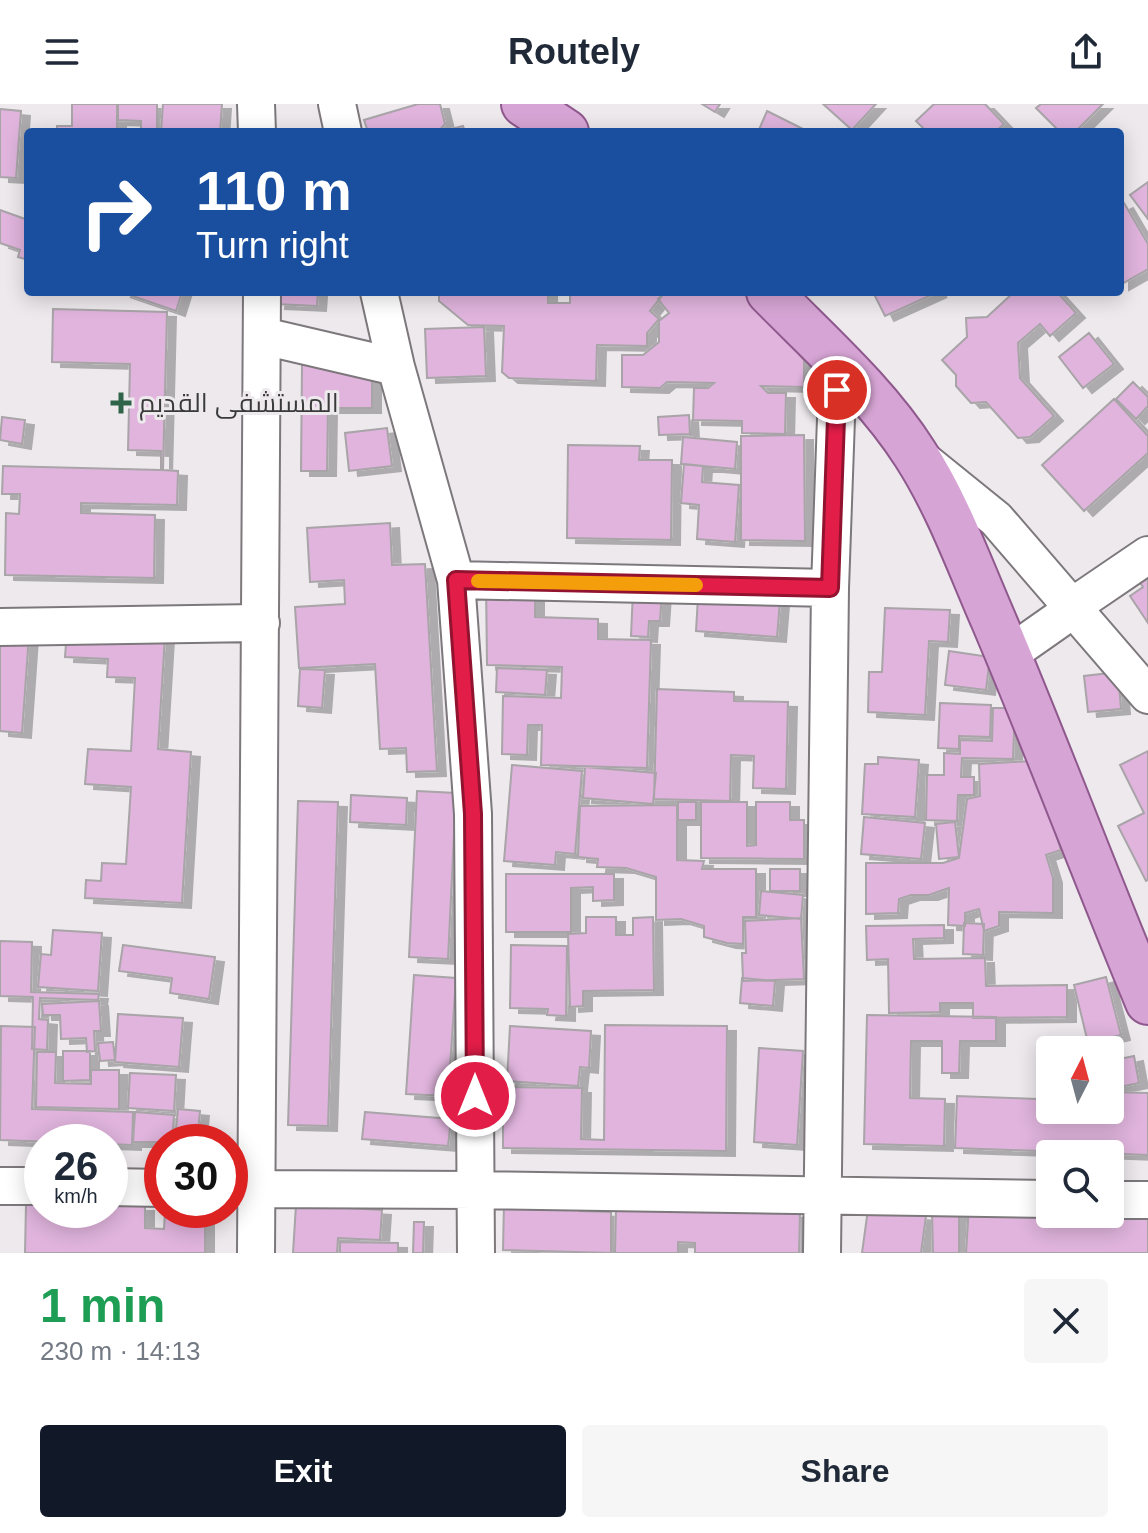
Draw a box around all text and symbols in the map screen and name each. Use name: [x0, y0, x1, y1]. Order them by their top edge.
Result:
icon: menu: [40, 30, 84, 74]
icon: share: [1064, 30, 1108, 74]
text: Routely: [508, 31, 640, 72]
text: 110 m: [196, 159, 352, 222]
icon: right: [64, 160, 168, 264]
text: Turn right: [196, 225, 349, 266]
pin: [803, 356, 871, 424]
icon: arrive: [815, 368, 859, 412]
place label: المستشفى القديم: [139, 388, 339, 421]
marker: المستشفى القديم: [110, 392, 132, 414]
north arrow: [1036, 1036, 1124, 1124]
map controls: [1036, 1036, 1124, 1228]
position arrow: [433, 1054, 517, 1138]
speed limit sign: 30: [144, 1124, 248, 1228]
button: search: [1036, 1140, 1124, 1228]
text: 26: [54, 1144, 98, 1188]
text: km/h: [54, 1185, 98, 1207]
text: 1 min: [40, 1279, 165, 1332]
button: close: [1024, 1279, 1108, 1363]
text: 230 m · 14:13: [40, 1336, 200, 1366]
button: Exit: [40, 1425, 566, 1517]
button: Share: [582, 1425, 1108, 1517]

